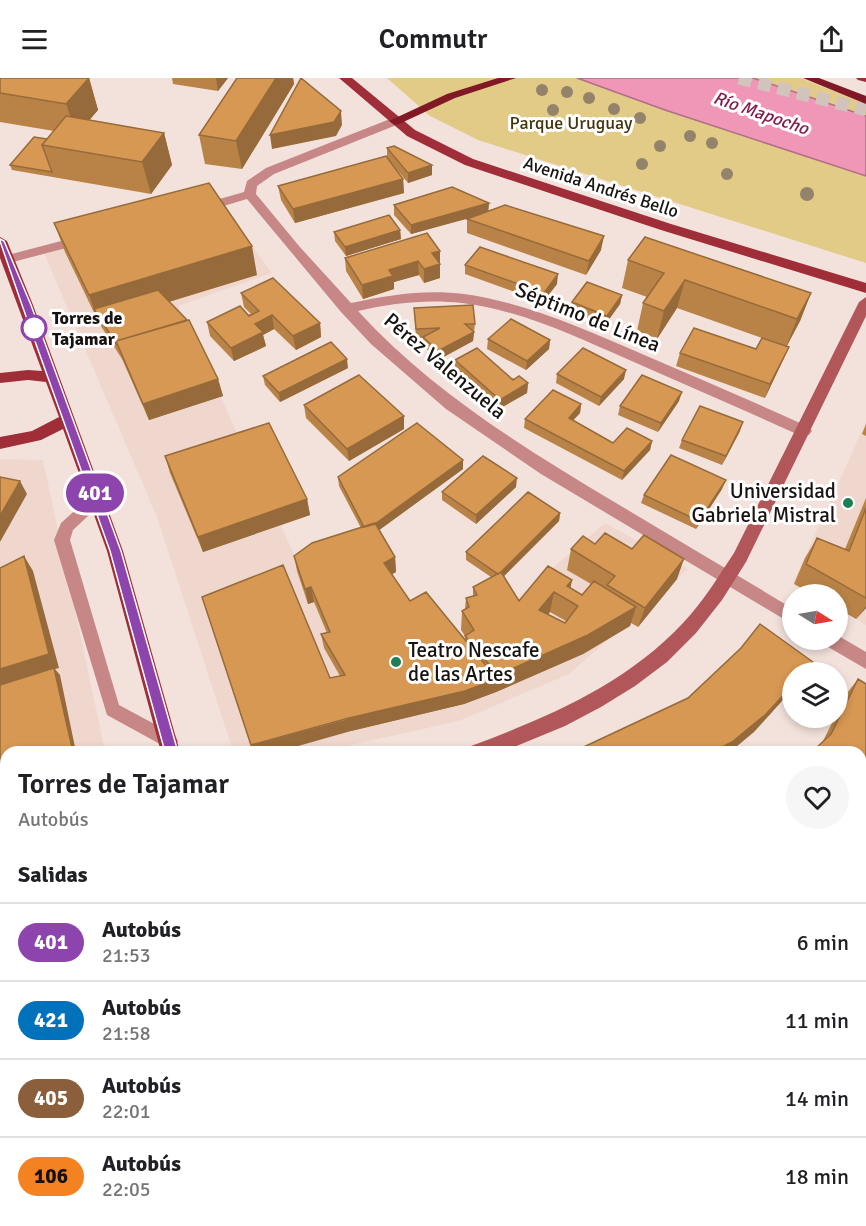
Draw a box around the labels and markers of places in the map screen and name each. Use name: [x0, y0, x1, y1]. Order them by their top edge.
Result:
place label: Torres de Tajamar: [52, 307, 123, 350]
marker: Torres de Tajamar: [21, 315, 47, 341]
place label: Universidad Gabriela Mistral: [691, 478, 836, 528]
marker: Universidad Gabriela Mistral: [841, 496, 855, 510]
place label: Teatro Nescafe de las Artes: [408, 637, 540, 687]
marker: Teatro Nescafe de las Artes: [389, 655, 403, 669]

